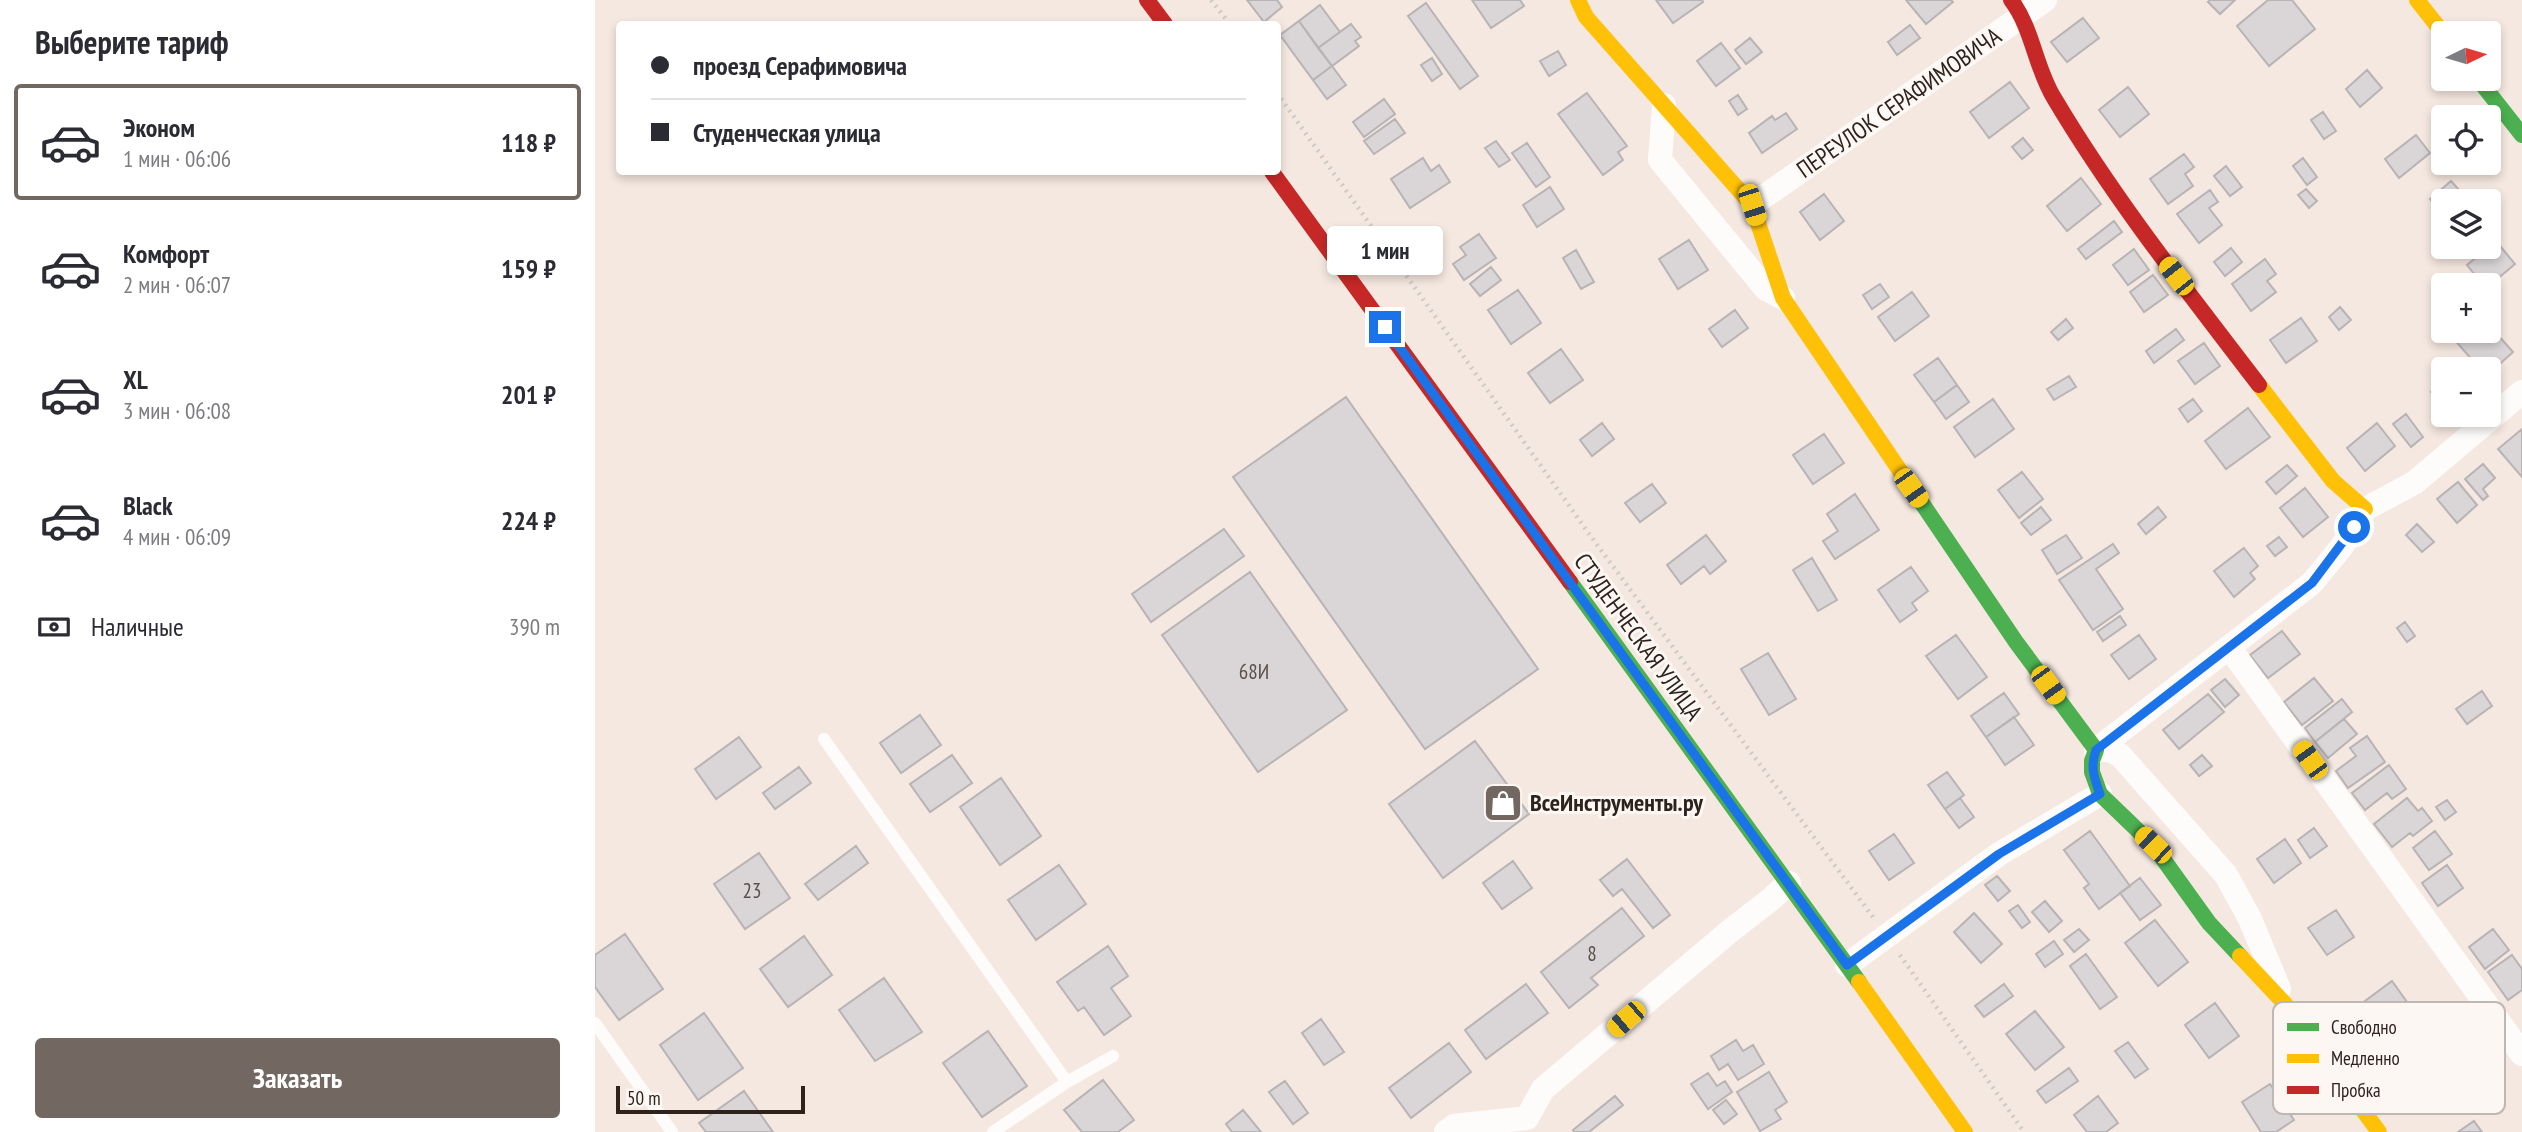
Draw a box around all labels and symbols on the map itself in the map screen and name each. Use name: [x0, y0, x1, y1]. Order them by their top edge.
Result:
street label: ПЕРЕУЛОК СЕРАФИМОВИЧА: [1790, 20, 2007, 185]
north arrow: [2431, 21, 2501, 91]
car: [1736, 182, 1769, 228]
callout: 1 мин: [1327, 226, 1443, 274]
car: [2155, 253, 2198, 299]
route end: [1369, 311, 1401, 343]
car: [1891, 465, 1932, 511]
route start: [2338, 511, 2370, 543]
street label: СТУДЕНЧЕСКАЯ УЛИЦА: [1567, 547, 1710, 727]
house number: 68И: [1239, 658, 1269, 685]
car: [2028, 662, 2069, 708]
car: [2290, 737, 2331, 783]
shop icon: ВсеИнструменты.ру: [1482, 782, 1524, 824]
place label: ВсеИнструменты.ру: [1530, 787, 1703, 818]
car: [2131, 823, 2176, 867]
house number: 23: [743, 877, 761, 904]
house number: 8: [1587, 940, 1597, 967]
car: [1604, 997, 1649, 1041]
legend: [2273, 1002, 2505, 1114]
text: Свободно: [2331, 1015, 2397, 1039]
text: Медленно: [2331, 1046, 2400, 1070]
text: Пробка: [2331, 1078, 2381, 1102]
scale bar: [616, 1083, 805, 1115]

